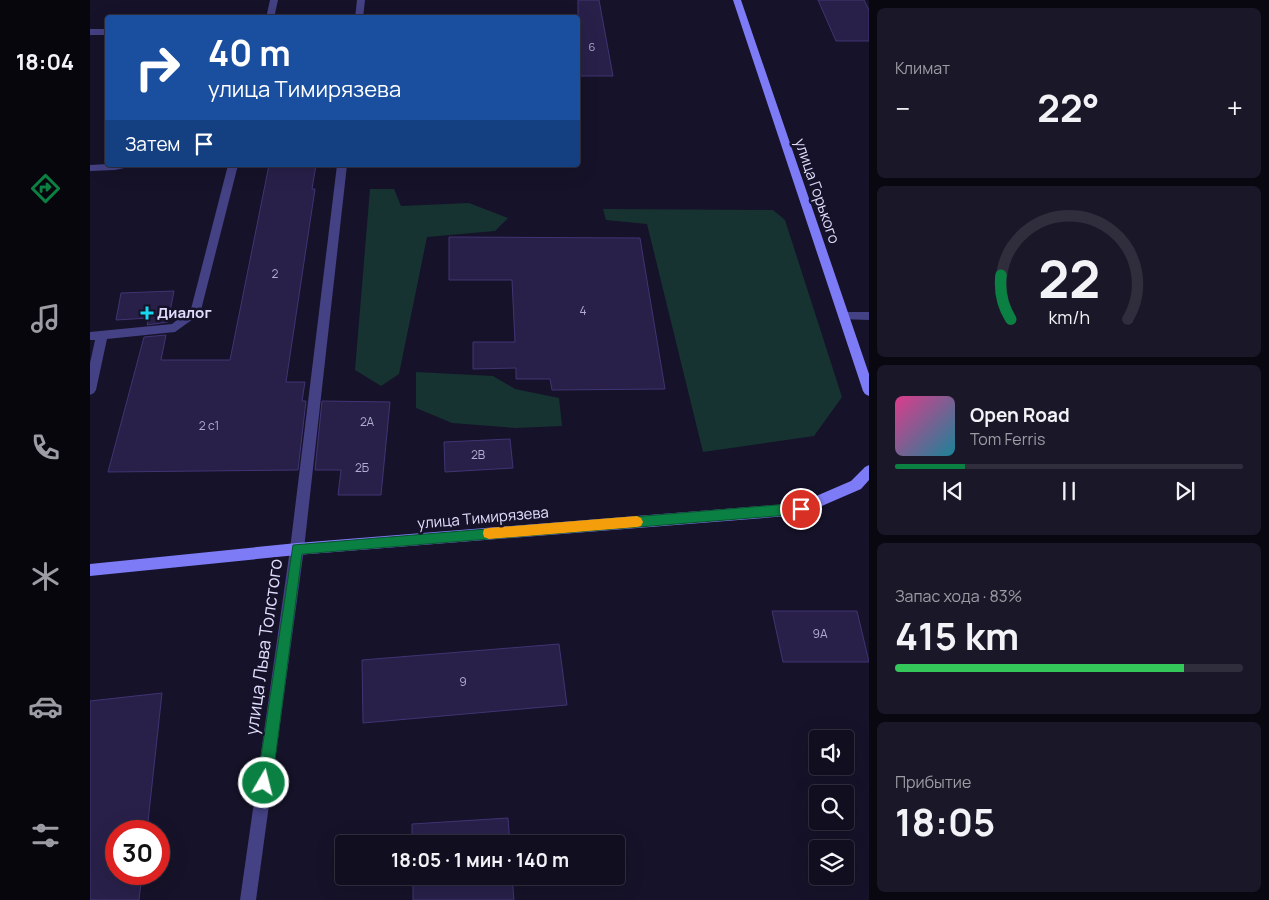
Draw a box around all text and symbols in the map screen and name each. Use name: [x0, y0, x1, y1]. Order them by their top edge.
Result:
text: 40 m: [208, 29, 291, 77]
icon: right: [125, 35, 190, 100]
house number: 6: [589, 39, 596, 54]
text: 18:04: [16, 47, 74, 77]
text: Климат: [895, 57, 950, 79]
text: улица Тимирязева: [208, 74, 401, 104]
text: 22°: [1037, 81, 1100, 133]
text: −: [895, 89, 910, 127]
text: +: [1227, 89, 1243, 127]
icon: arrive: [190, 130, 218, 158]
text: Затем: [125, 131, 180, 157]
street label: улица Горького: [790, 136, 845, 246]
icon: directions: [28, 171, 63, 206]
text: 22: [1038, 243, 1100, 314]
house number: 2: [272, 265, 279, 282]
icon: music: [28, 301, 63, 336]
place label: Диалог: [157, 302, 212, 323]
house number: 4: [579, 302, 587, 319]
text: km/h: [1048, 305, 1090, 329]
marker: Диалог: [141, 307, 153, 319]
text: Open Road: [970, 402, 1070, 428]
house number: 2А: [360, 413, 374, 430]
house number: 2 с1: [199, 417, 219, 434]
text: Tom Ferris: [970, 428, 1045, 450]
icon: phone: [28, 430, 63, 465]
house number: 2В: [471, 446, 485, 463]
house number: 2Б: [355, 459, 369, 476]
icon: previous: [939, 477, 967, 505]
icon: pause: [1055, 477, 1083, 505]
icon: next: [1171, 477, 1199, 505]
pin: [780, 488, 822, 530]
icon: arrive: [787, 495, 815, 523]
street label: улица Тимирязева: [416, 501, 549, 534]
street label: улица Льва Толстого: [239, 557, 287, 737]
icon: climate: [28, 559, 63, 594]
text: Запас хода · 83%: [895, 585, 1022, 607]
text: 415 km: [895, 609, 1019, 661]
house number: 9А: [812, 625, 828, 642]
house number: 9: [459, 673, 467, 690]
icon: car: [28, 689, 63, 724]
map controls: [809, 730, 854, 885]
button: sound: [809, 730, 854, 775]
position arrow: [237, 756, 289, 808]
text: Прибытие: [895, 771, 971, 793]
button: search: [809, 785, 854, 830]
text: 18:05: [895, 795, 995, 847]
icon: filters: [28, 818, 63, 853]
speed limit sign: 30: [105, 820, 170, 885]
button: layers: [809, 840, 854, 885]
text: 18:05 · 1 мин · 140 m: [391, 847, 569, 873]

